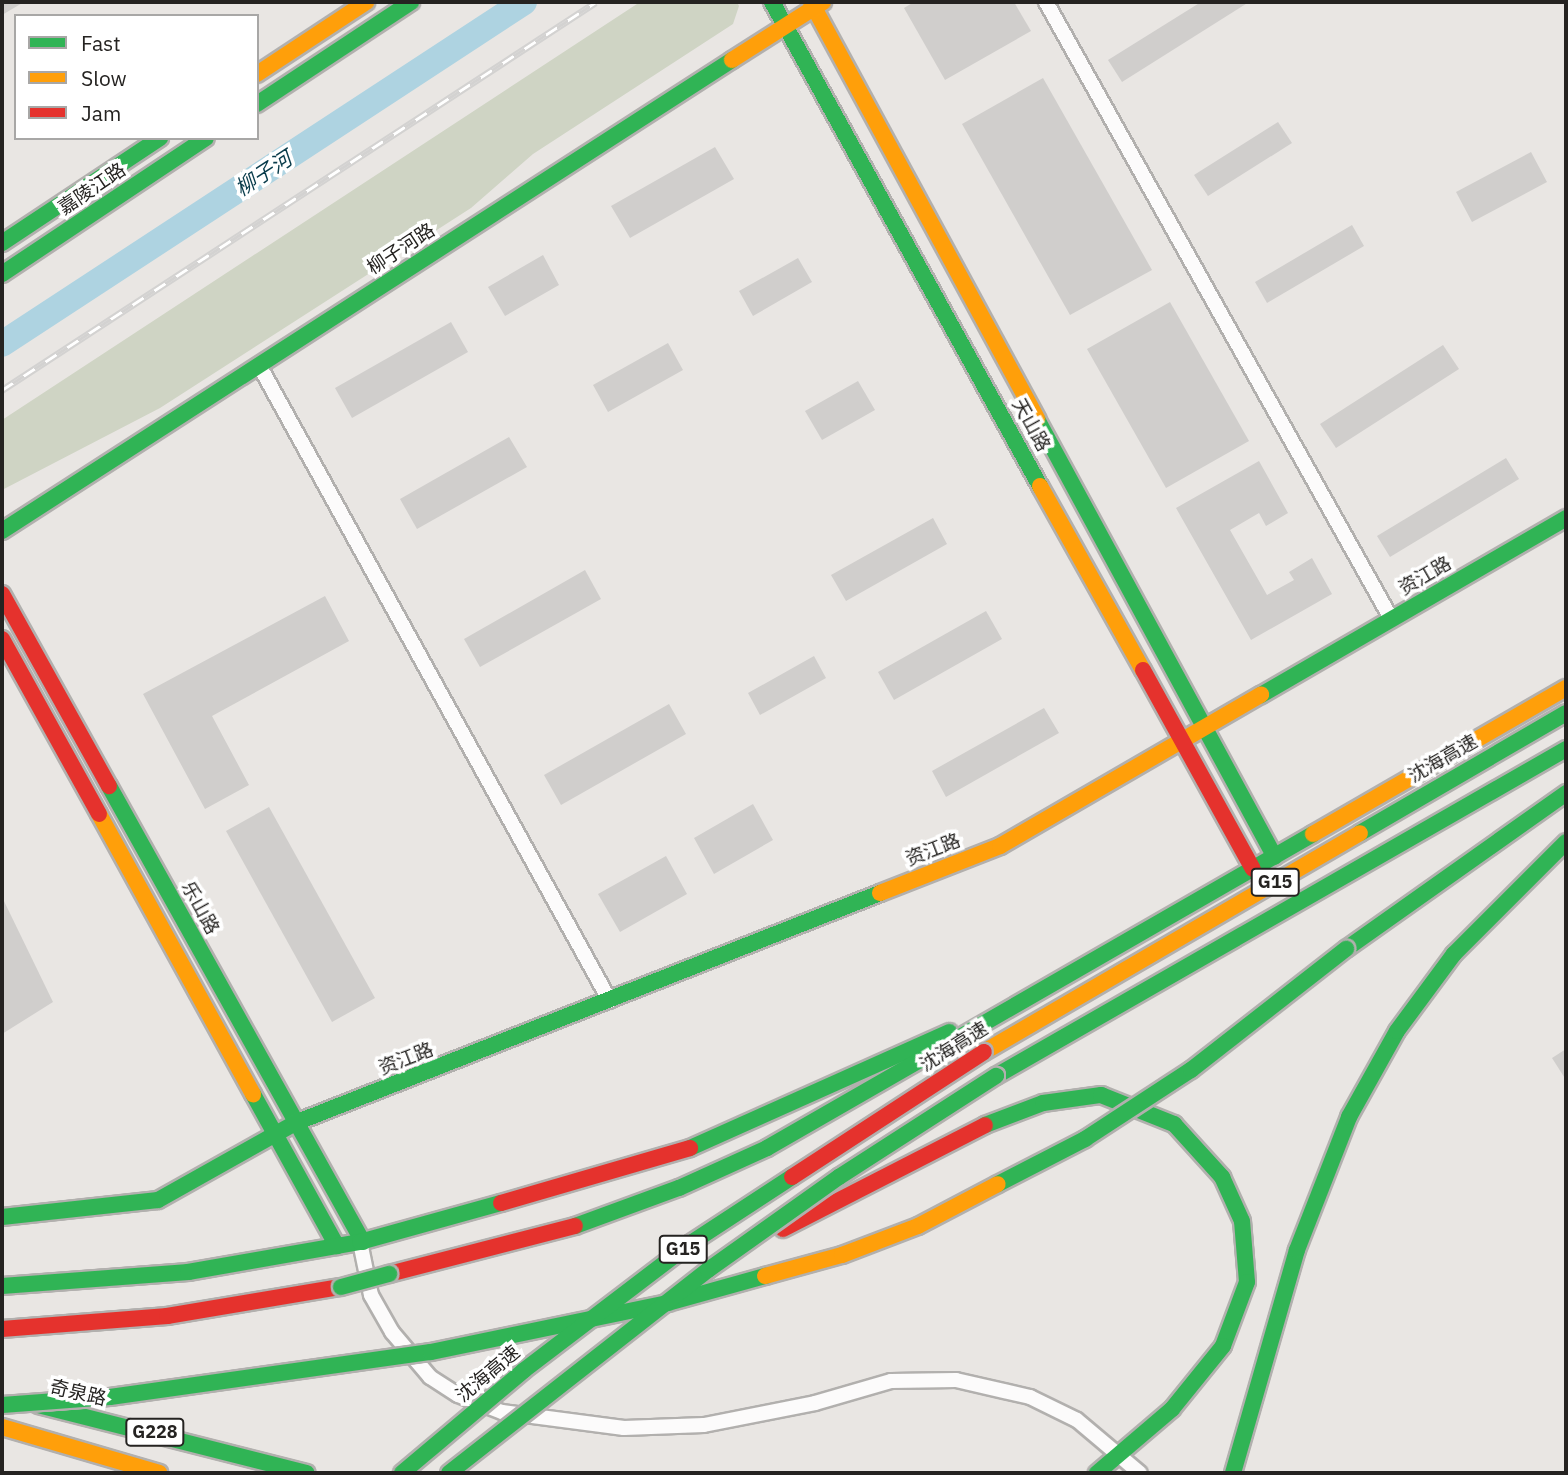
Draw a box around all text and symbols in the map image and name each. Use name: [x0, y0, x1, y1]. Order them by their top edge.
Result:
legend: [14, 14, 259, 140]
text: Fast: [81, 29, 121, 57]
text: Slow: [81, 64, 127, 92]
text: Jam: [81, 99, 121, 127]
water label: 柳子河: [230, 145, 296, 201]
street label: 嘉陵江路: [54, 158, 130, 220]
street label: 柳子河路: [363, 219, 439, 279]
street label: 天山路: [1007, 395, 1055, 455]
street label: 资江路: [1395, 552, 1455, 600]
street label: 沈海高速: [1404, 730, 1482, 788]
street label: 资江路: [902, 829, 964, 871]
road number: G15: [1250, 868, 1300, 897]
street label: 乐山路: [176, 878, 224, 938]
street label: 沈海高速: [916, 1017, 992, 1077]
street label: 资江路: [375, 1038, 437, 1080]
road number: G15: [658, 1234, 708, 1264]
street label: 沈海高速: [452, 1341, 524, 1407]
street label: 奇泉路: [48, 1375, 108, 1411]
road number: G228: [125, 1418, 185, 1447]

